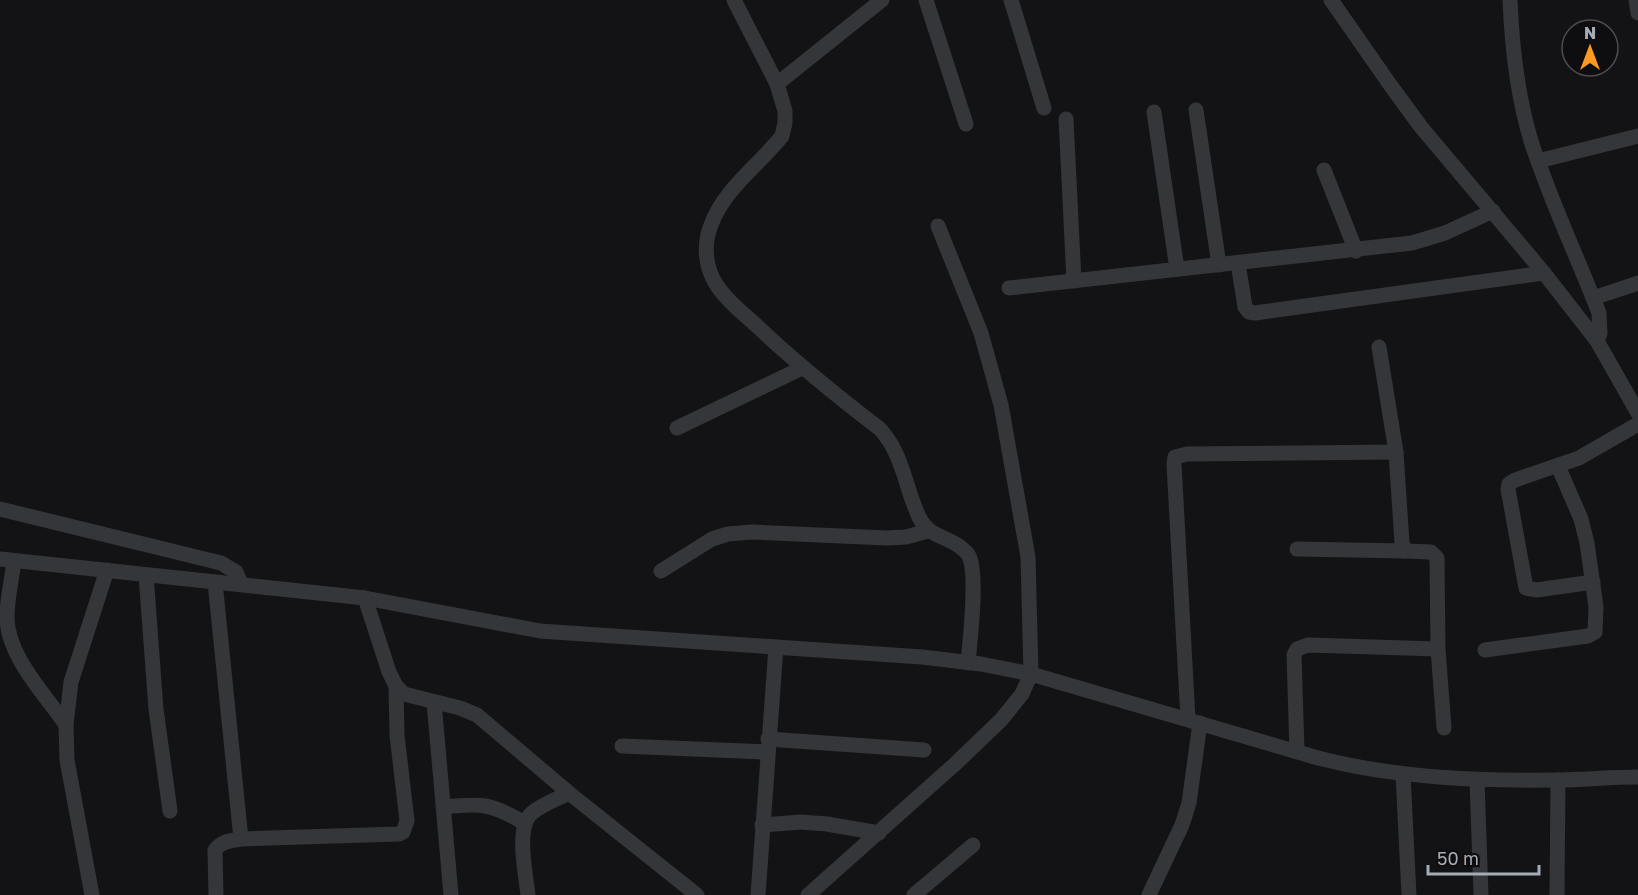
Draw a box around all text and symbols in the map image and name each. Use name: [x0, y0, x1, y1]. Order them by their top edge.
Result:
north arrow: [1560, 18, 1620, 78]
text: N: [1584, 23, 1596, 43]
scale bar: [1428, 838, 1539, 876]
text: 50 m: [1437, 847, 1479, 869]

